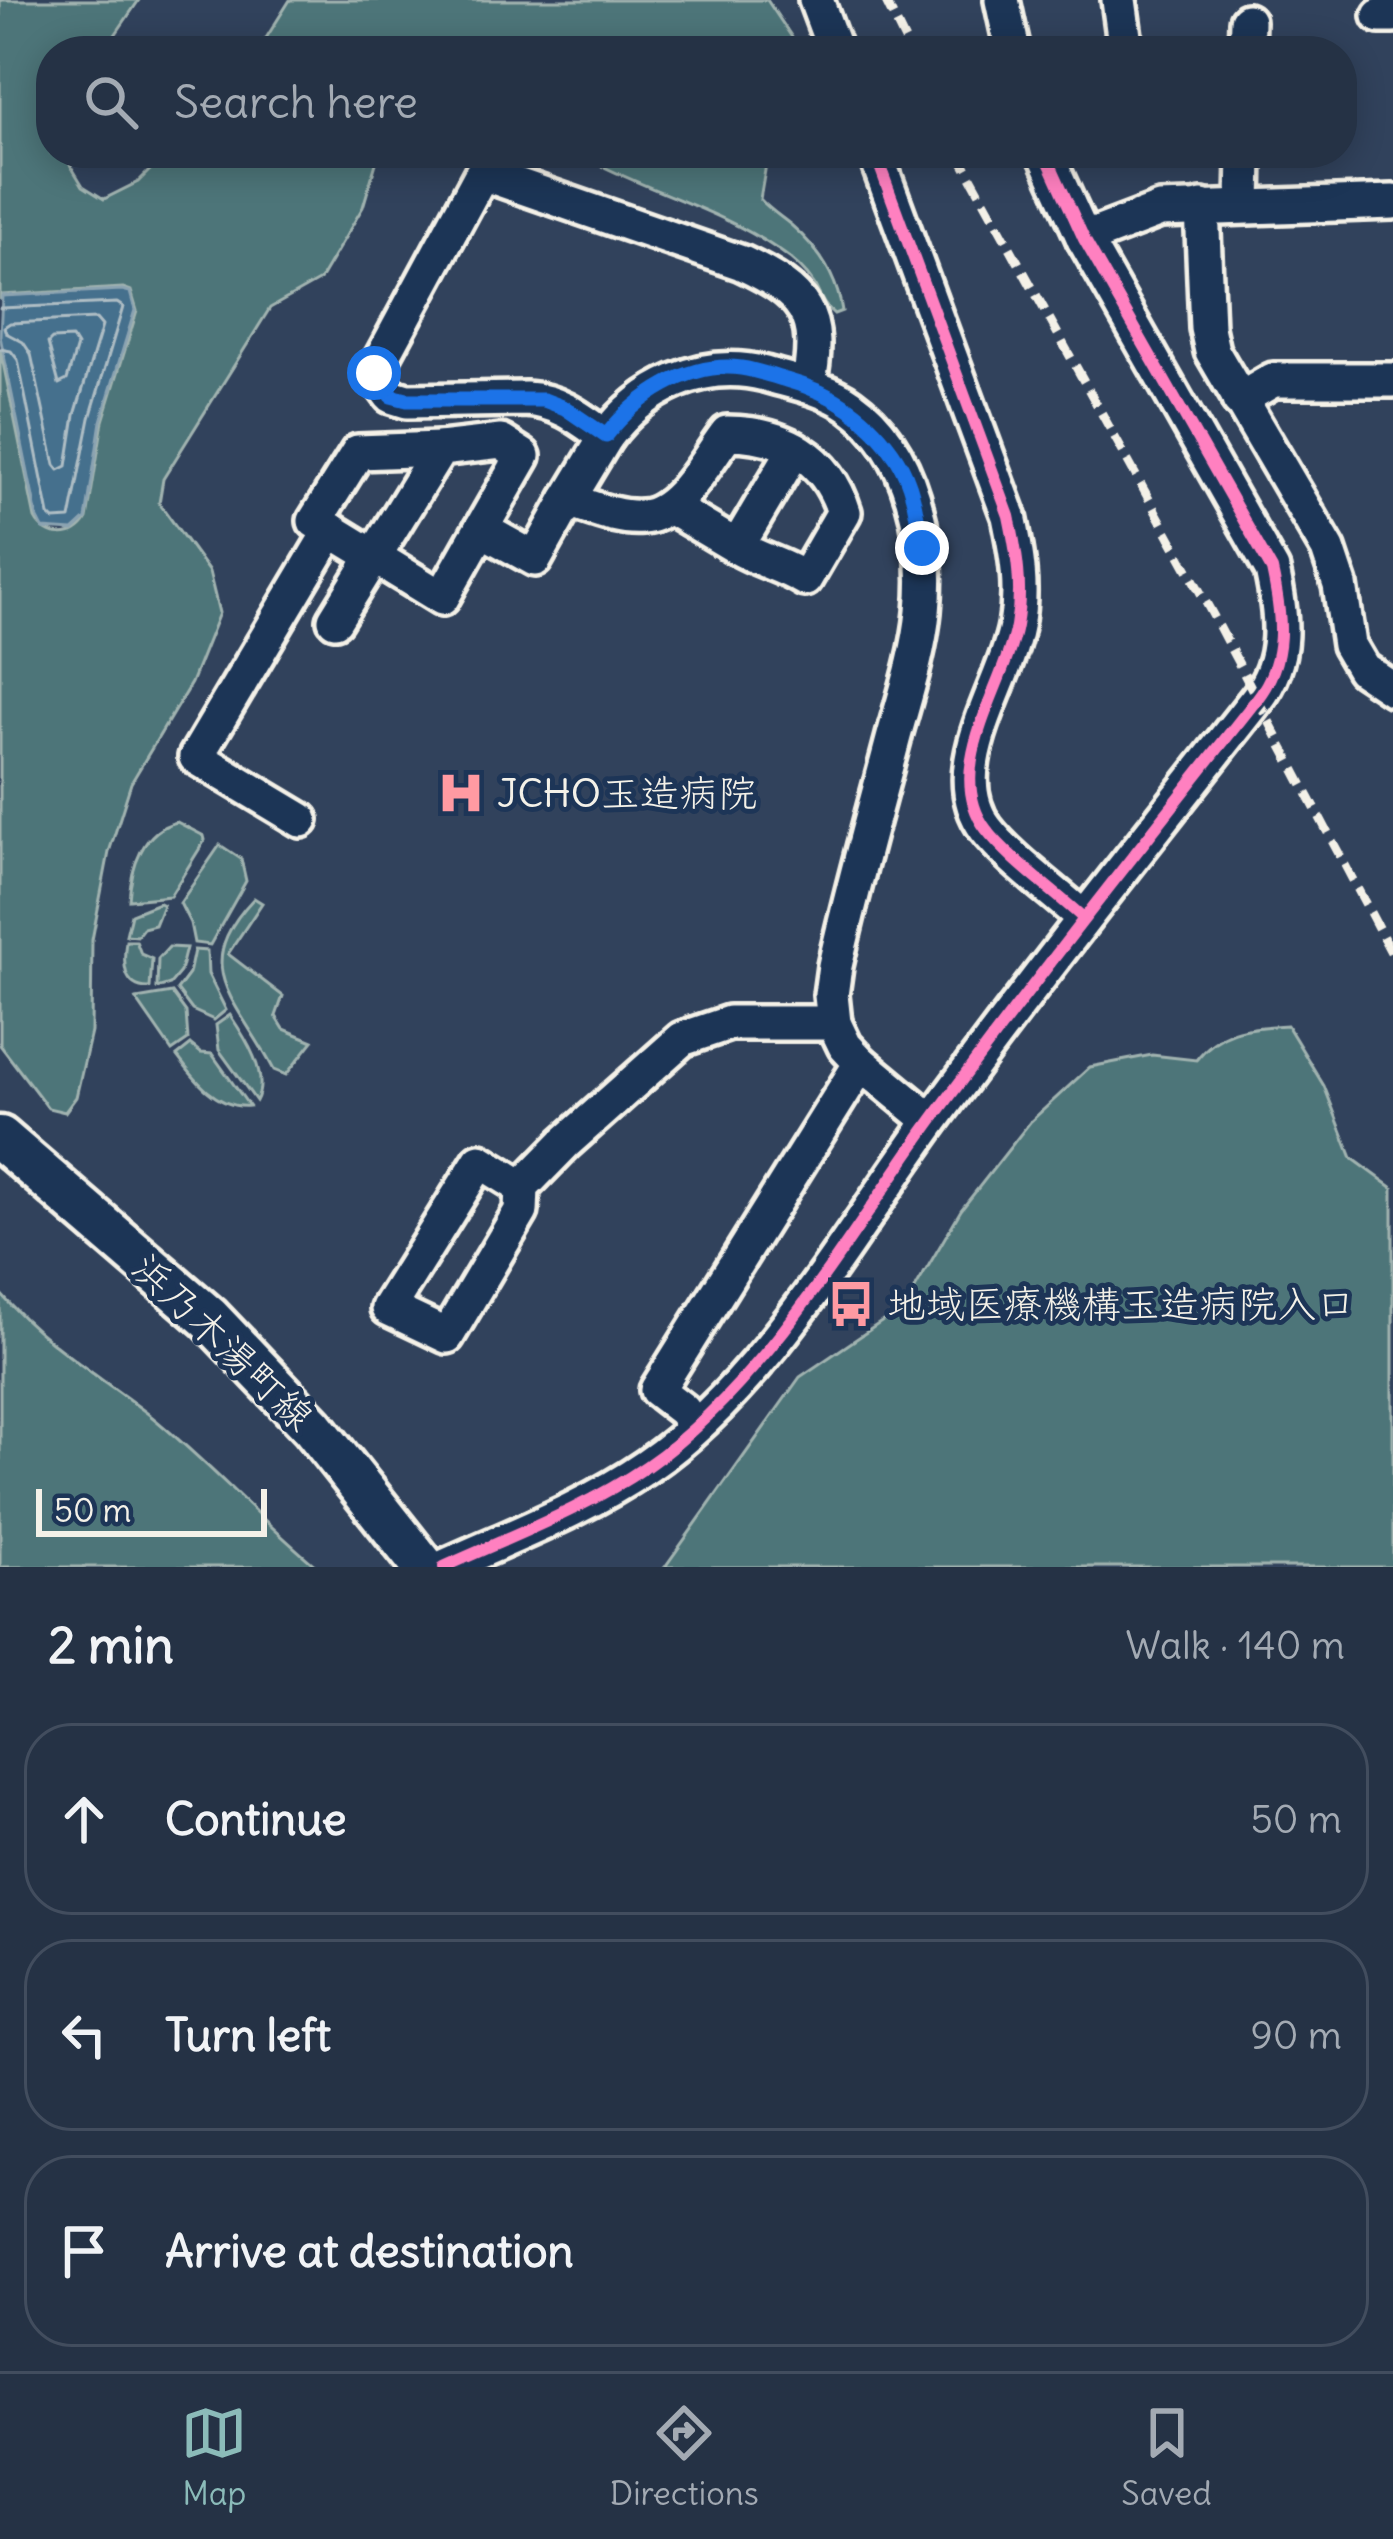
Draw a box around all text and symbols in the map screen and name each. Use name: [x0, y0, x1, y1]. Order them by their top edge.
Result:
search box: [36, 36, 1357, 168]
icon: search: [78, 69, 144, 135]
text: Search here: [174, 74, 418, 130]
route start: [347, 346, 401, 400]
route end: [895, 521, 949, 575]
hospital icon: JCHO玉造病院: [436, 768, 486, 818]
place label: JCHO玉造病院: [497, 769, 757, 818]
street label: 浜乃木湯町線: [122, 1243, 324, 1441]
bus stop icon: 地域医療機構玉造病院入口: [826, 1279, 876, 1329]
place label: 地域医療機構玉造病院入口: [887, 1280, 1355, 1329]
scale bar: [36, 1483, 267, 1536]
text: 50 m: [54, 1489, 131, 1531]
text: 2 min: [48, 1613, 174, 1677]
text: Walk · 140 m: [1126, 1621, 1345, 1670]
icon: ahead: [51, 1786, 117, 1852]
text: Continue: [165, 1791, 347, 1847]
text: 50 m: [1250, 1795, 1342, 1844]
icon: left: [51, 2002, 117, 2068]
text: Turn left: [165, 2007, 331, 2063]
text: 90 m: [1250, 2011, 1342, 2060]
icon: arrive: [51, 2218, 117, 2284]
text: Arrive at destination: [165, 2223, 574, 2279]
tab: Map: [181, 2400, 247, 2514]
tab: Directions: [610, 2400, 759, 2514]
tab: Saved: [1121, 2400, 1212, 2514]

